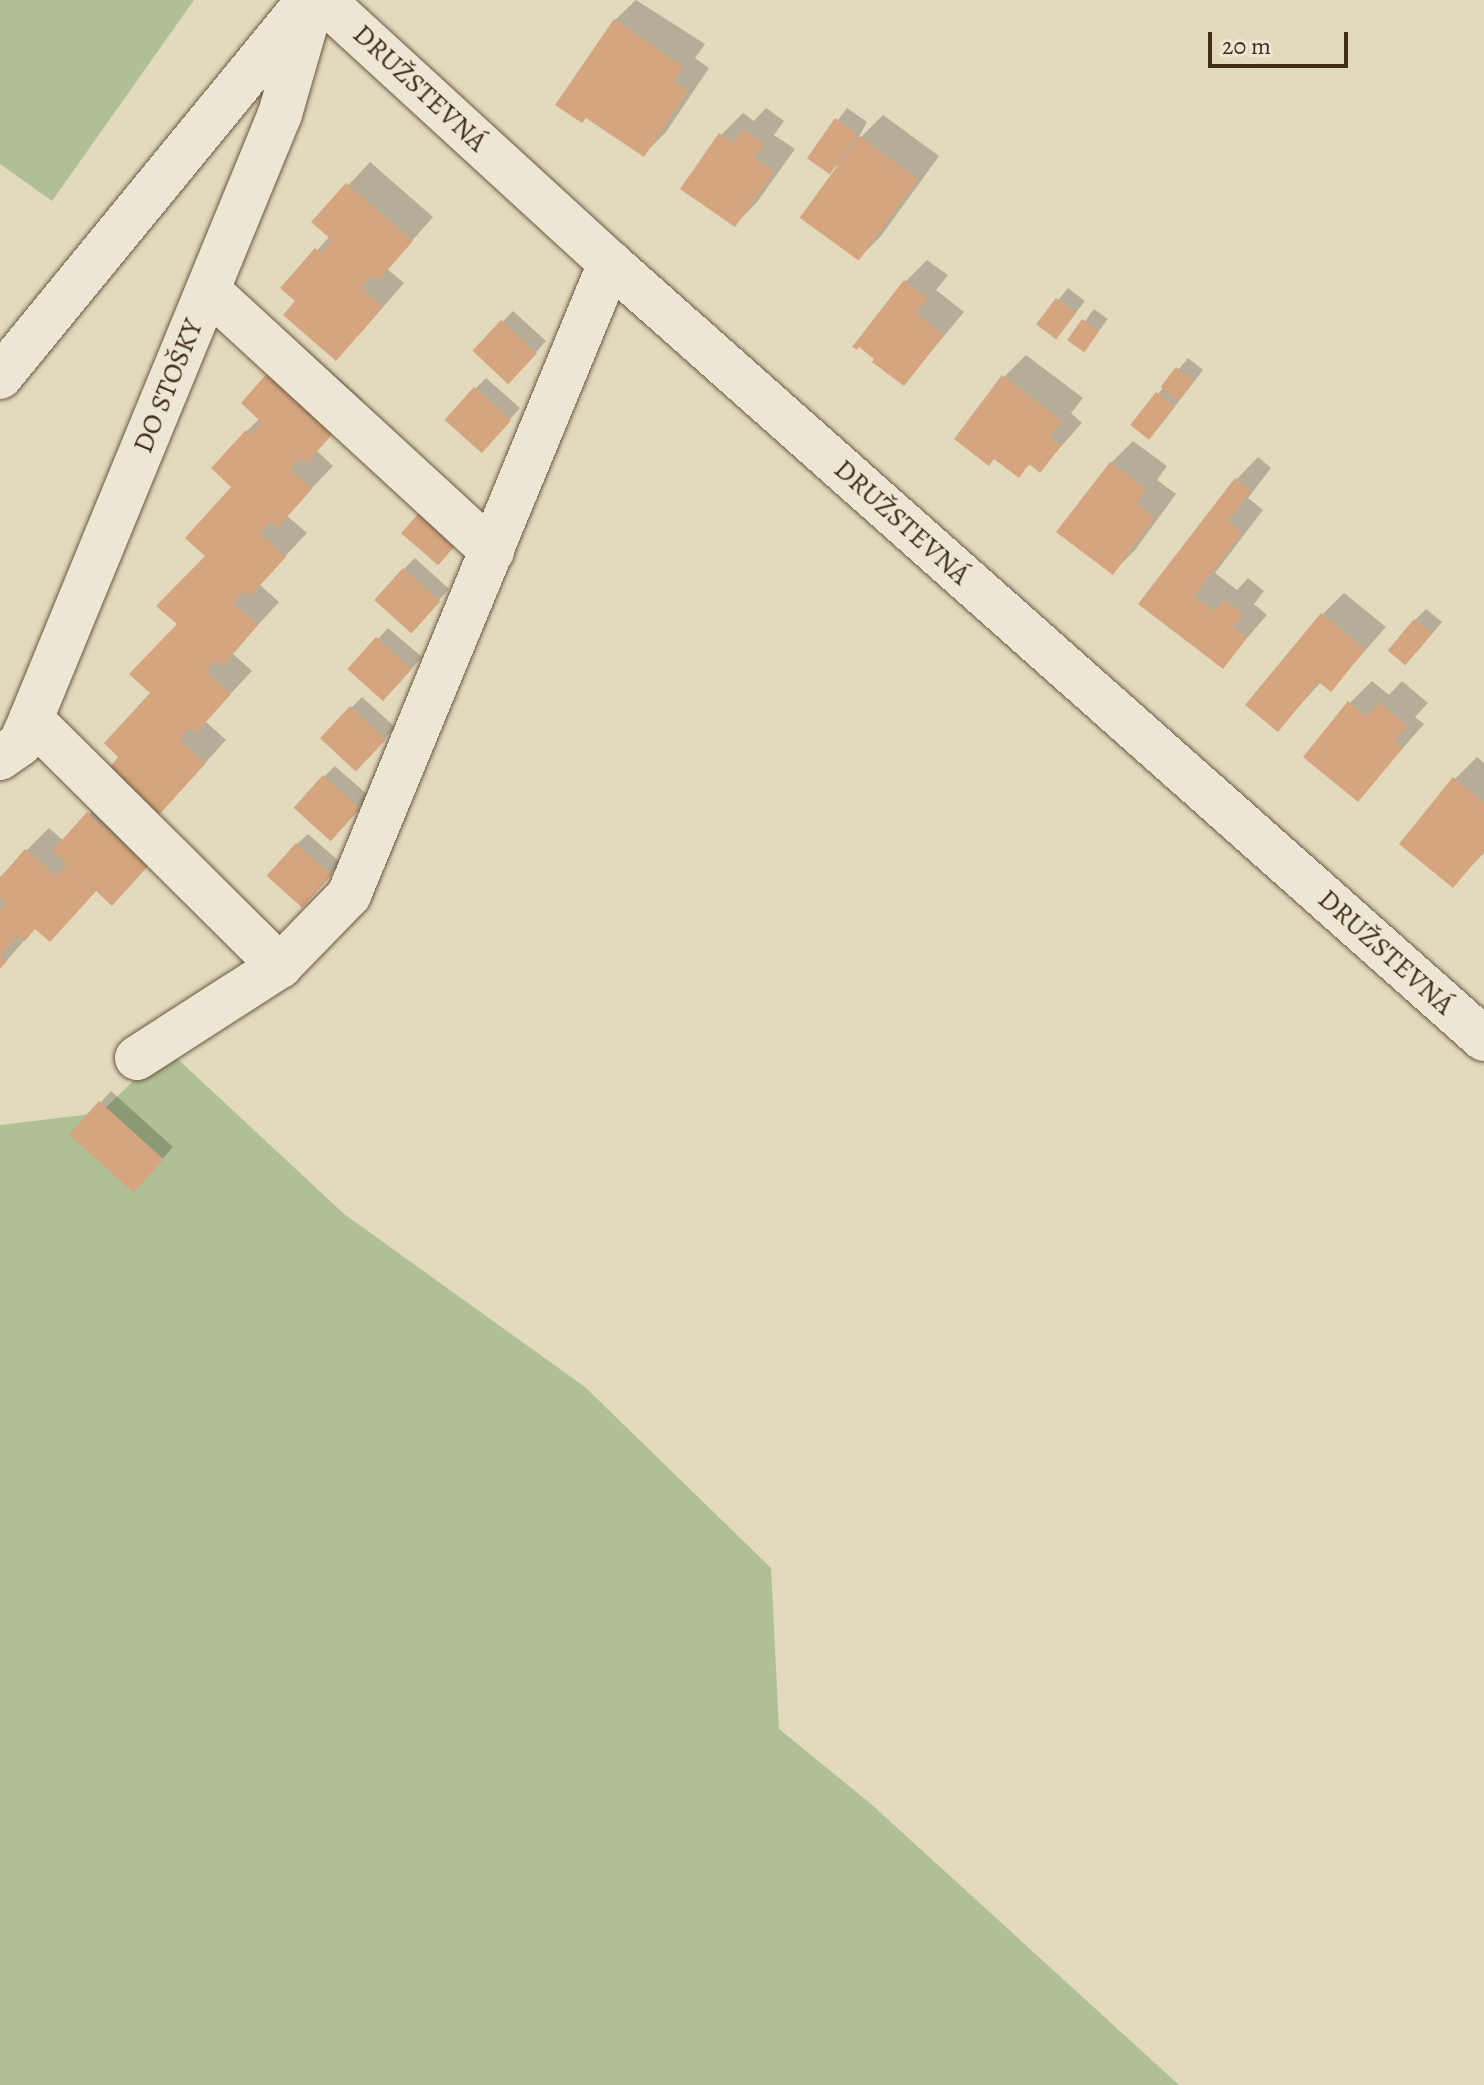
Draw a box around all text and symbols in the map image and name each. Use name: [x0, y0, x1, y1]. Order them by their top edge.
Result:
scale bar: [1212, 16, 1352, 66]
street label: DRUŽSTEVNÁ: [346, 17, 494, 159]
text: 20 m: [1222, 30, 1271, 62]
street label: DO STOŠKY: [126, 314, 210, 458]
street label: DRUŽSTEVNÁ: [827, 452, 977, 592]
street label: DRUŽSTEVNÁ: [1311, 882, 1461, 1022]

